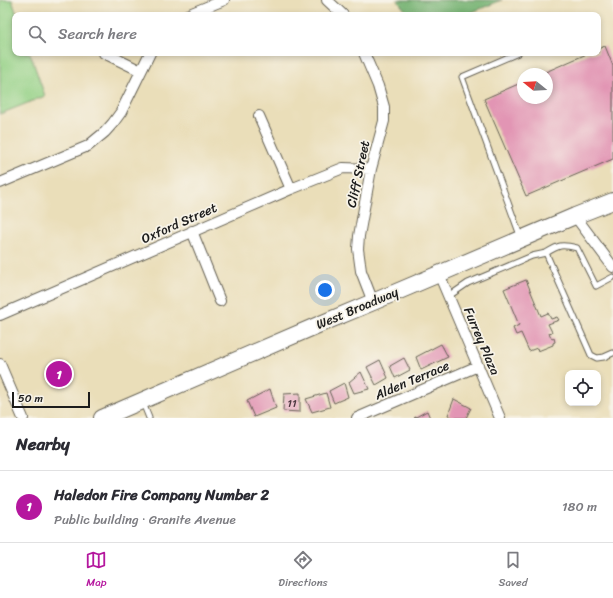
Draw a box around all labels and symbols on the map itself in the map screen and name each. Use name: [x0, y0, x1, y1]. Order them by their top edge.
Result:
north arrow: [517, 68, 553, 104]
street label: Cliff Street: [340, 138, 376, 210]
street label: Oxford Street: [137, 196, 221, 250]
street label: West Broadway: [312, 280, 402, 336]
your location: [315, 280, 335, 300]
street label: Furrey Plaza: [457, 303, 507, 379]
street label: Alden Terrace: [370, 354, 453, 406]
pin: 1: [46, 359, 72, 389]
scale bar: [12, 390, 90, 409]
house number: 11: [287, 394, 297, 413]

